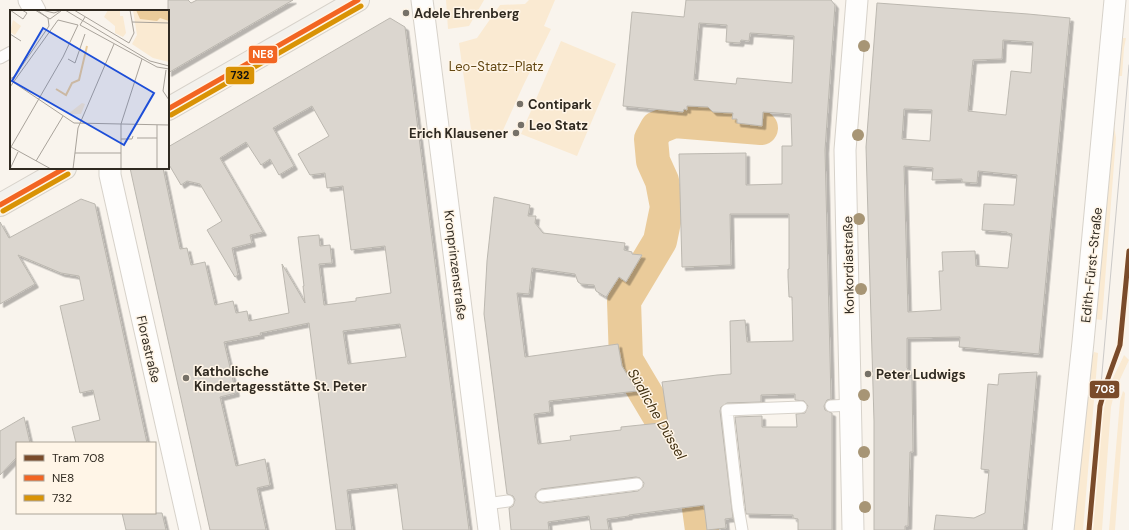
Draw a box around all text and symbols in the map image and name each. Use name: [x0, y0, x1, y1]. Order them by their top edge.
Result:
place label: Adele Ehrenberg: [414, 5, 520, 22]
marker: Adele Ehrenberg: [401, 8, 411, 18]
inset map: [10, 10, 169, 169]
line badge: NE8: [248, 45, 278, 64]
text: NE8: [252, 47, 274, 61]
park label: Leo-Statz-Platz: [449, 58, 543, 75]
line badge: 732: [225, 66, 255, 85]
text: 732: [231, 68, 249, 82]
place label: Contipark: [528, 96, 592, 113]
marker: Contipark: [515, 99, 525, 109]
place label: Leo Statz: [529, 117, 588, 134]
marker: Leo Statz: [516, 120, 526, 130]
place label: Erich Klausener: [409, 125, 509, 142]
marker: Erich Klausener: [511, 128, 521, 138]
street label: Edith-Fürst-Straße: [1077, 206, 1106, 324]
street label: Kronprinzenstraße: [440, 209, 471, 321]
street label: Konkordiastraße: [839, 216, 858, 314]
street label: Florastraße: [133, 314, 164, 384]
place label: Katholische Kindertagesstätte St. Peter: [194, 363, 368, 395]
water label: Südliche Düssel: [624, 365, 691, 463]
place label: Peter Ludwigs: [876, 366, 966, 383]
marker: Peter Ludwigs: [863, 369, 873, 379]
marker: Katholische Kindertagesstätte St. Peter: [181, 373, 191, 383]
line badge: 708: [1089, 380, 1120, 399]
text: 708: [1095, 382, 1115, 396]
legend: [16, 442, 156, 514]
text: Tram 708: [52, 450, 105, 466]
text: NE8: [52, 470, 74, 486]
text: 732: [52, 490, 72, 506]

